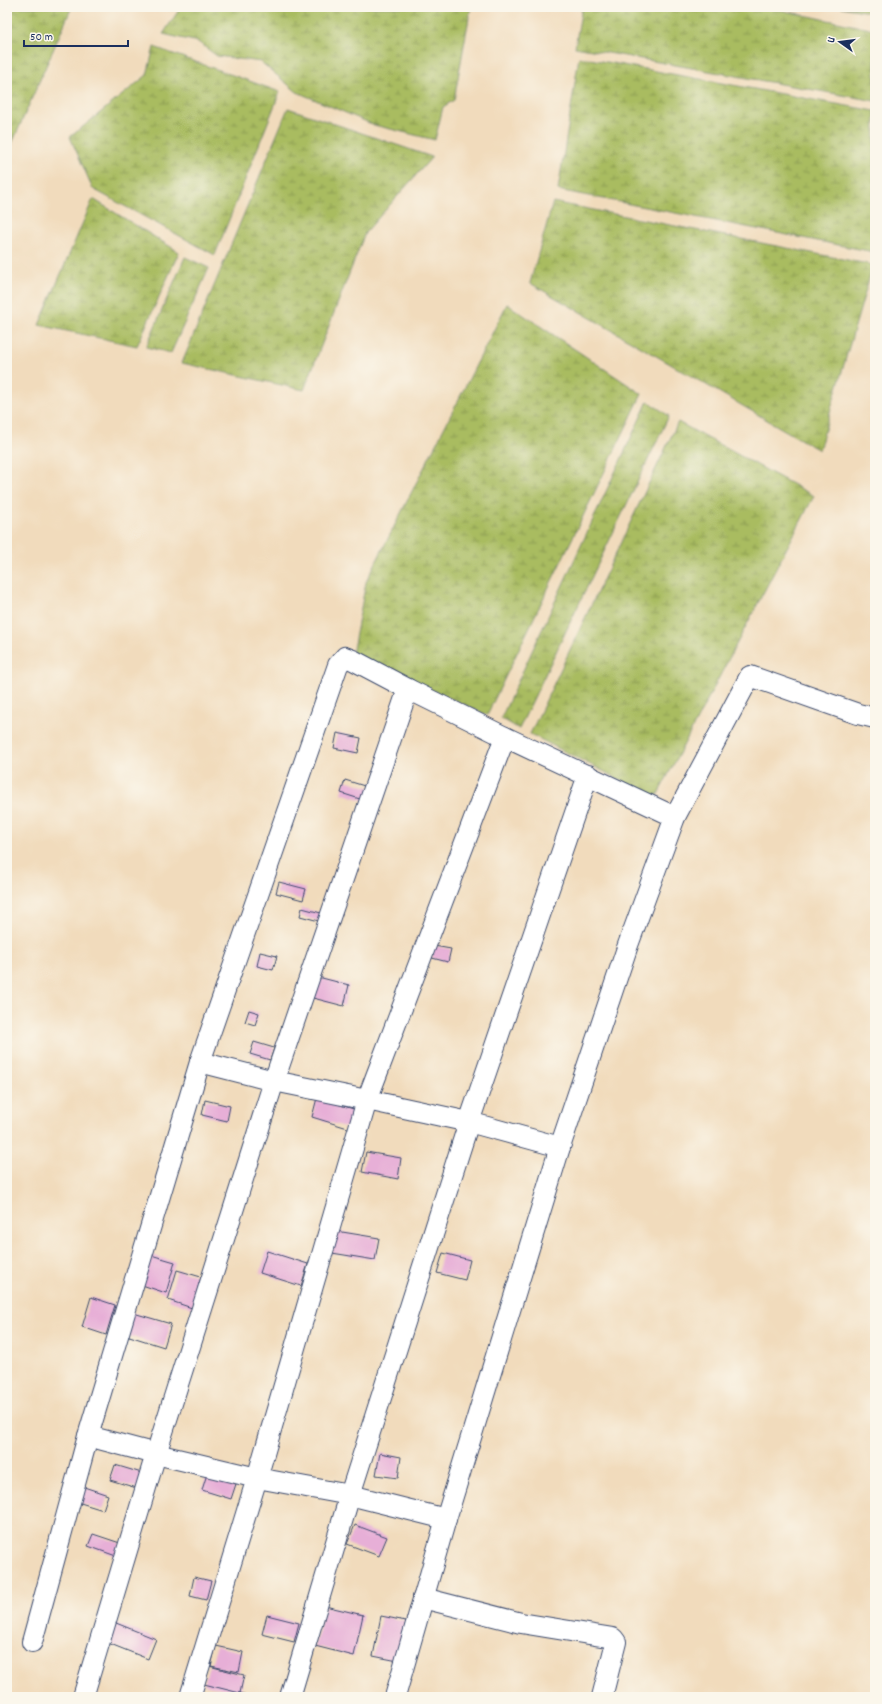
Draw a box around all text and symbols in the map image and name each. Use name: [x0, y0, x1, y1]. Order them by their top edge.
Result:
scale bar: [24, 22, 128, 48]
north arrow: [820, 22, 860, 62]
text: 50 m: [30, 29, 53, 46]
text: U: [824, 36, 841, 45]

